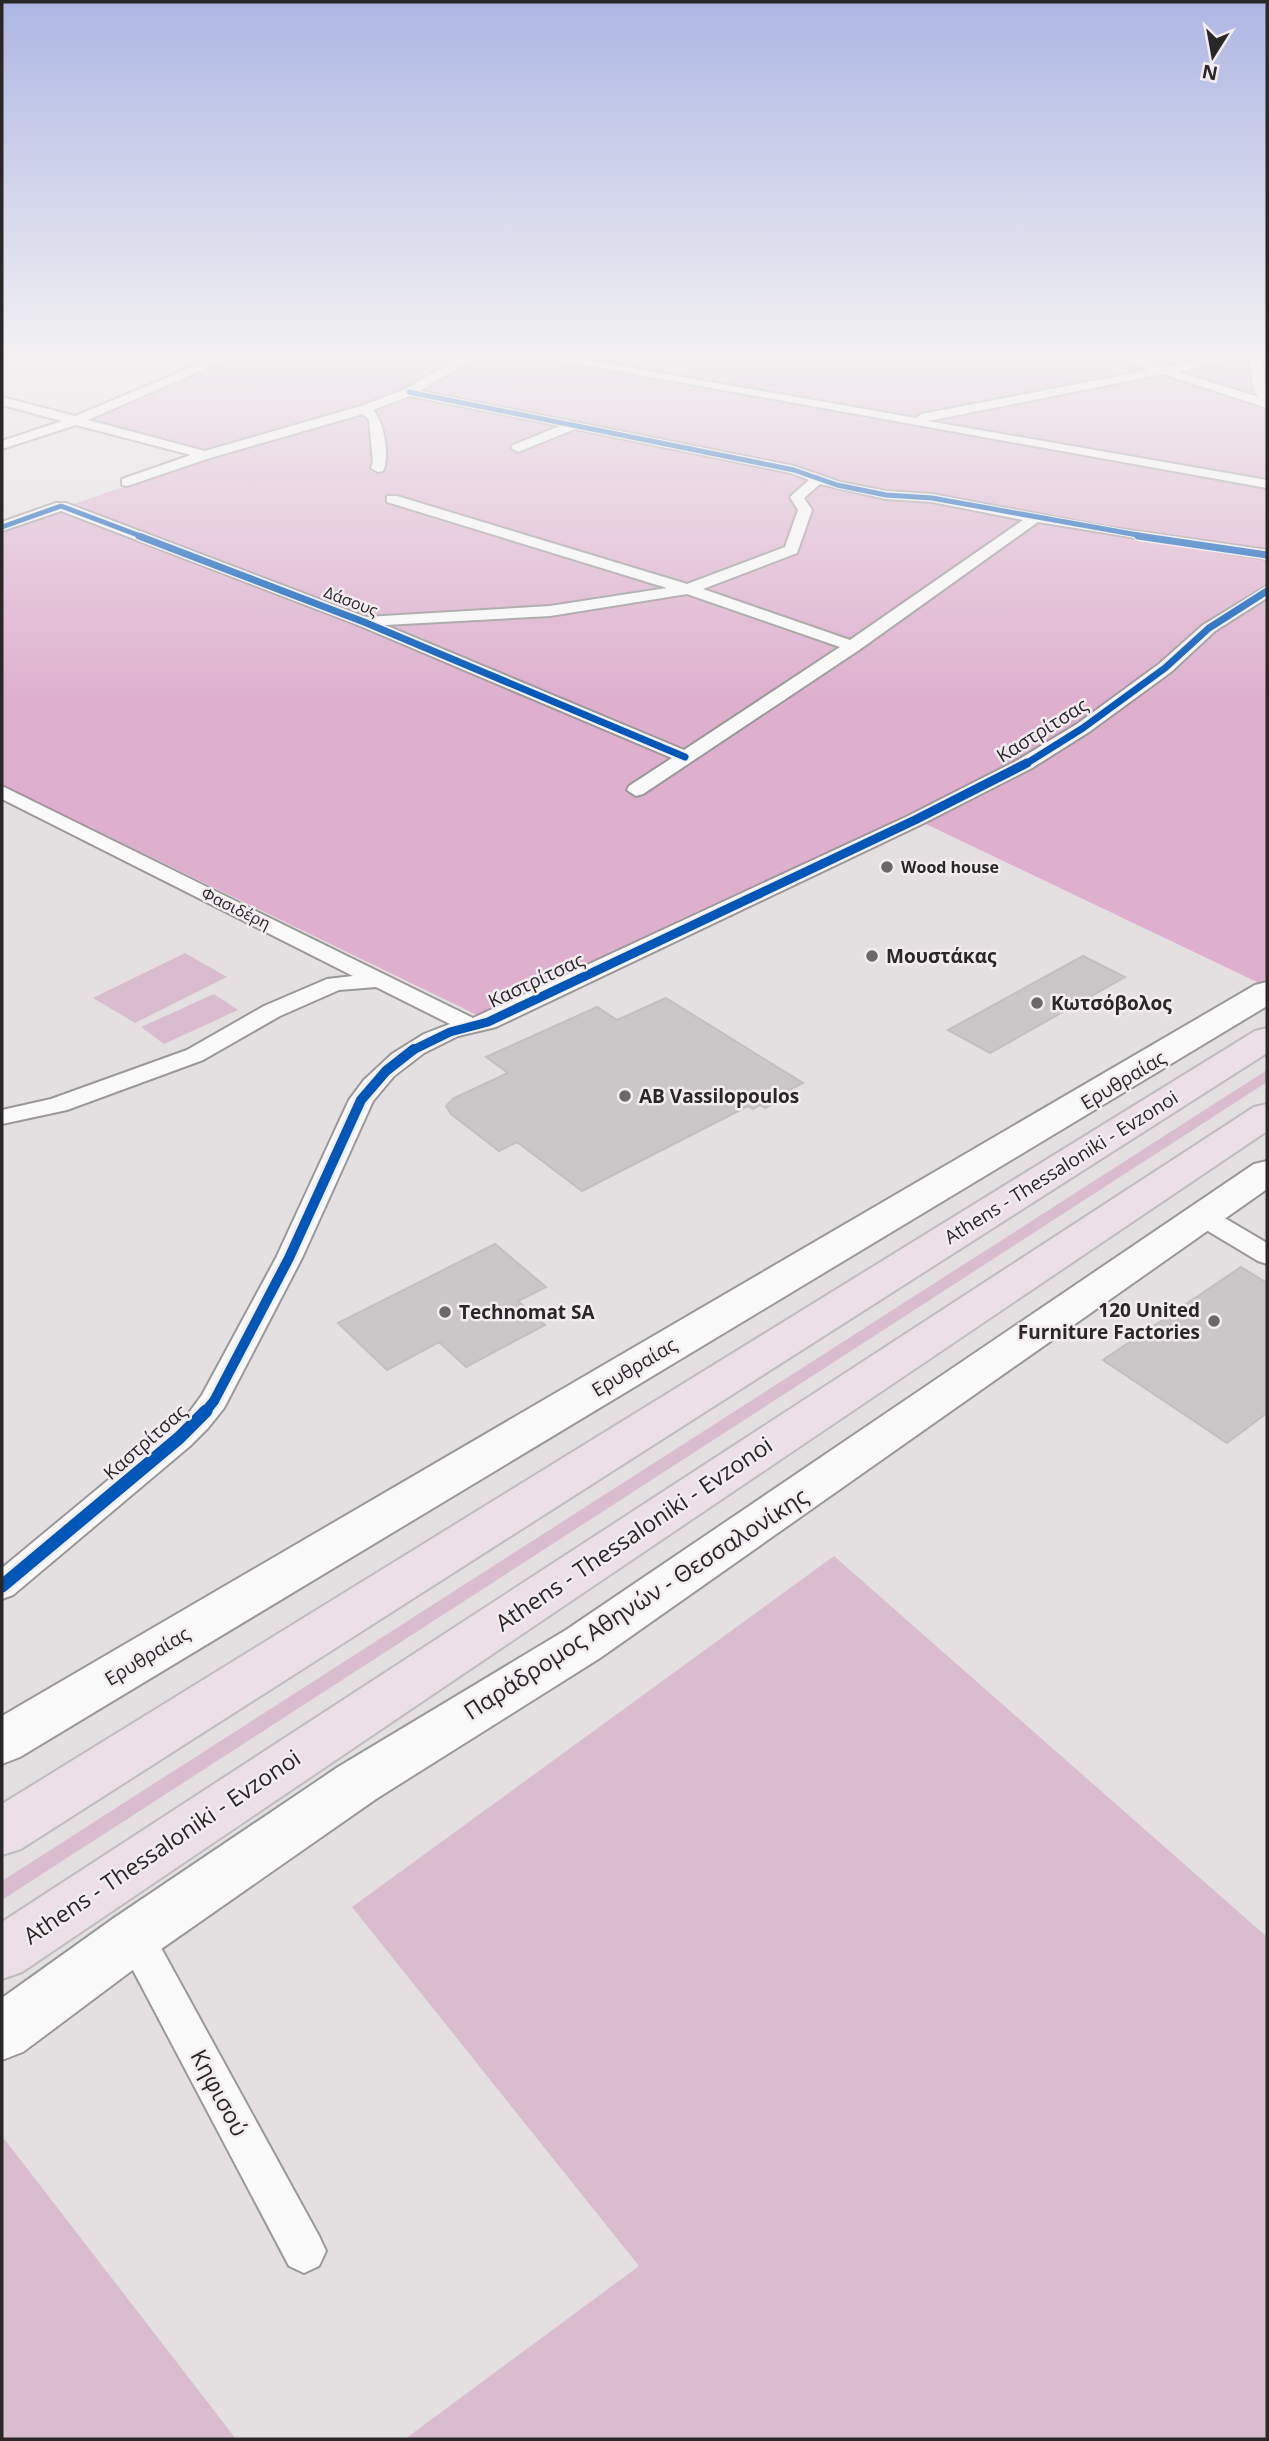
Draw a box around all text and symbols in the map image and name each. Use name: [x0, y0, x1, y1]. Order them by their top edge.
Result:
north arrow: [1178, 21, 1248, 91]
text: N: [1200, 58, 1220, 87]
street label: Δάσους: [321, 581, 381, 621]
street label: Καστρίτσας: [991, 692, 1093, 768]
place label: Wood house: [901, 856, 999, 878]
marker: Wood house: [879, 859, 895, 875]
street label: Φασιδέρη: [198, 882, 274, 934]
place label: Μουστάκας: [886, 943, 997, 969]
street label: Καστρίτσας: [484, 946, 588, 1014]
marker: Μουστάκας: [864, 948, 880, 964]
place label: Κωτσόβολος: [1051, 990, 1172, 1016]
marker: Κωτσόβολος: [1029, 995, 1045, 1011]
street label: Ερυθραίας: [1076, 1044, 1170, 1116]
place label: AB Vassilopoulos: [639, 1083, 799, 1109]
street label: Athens - Thessaloniki - Evzonoi: [939, 1084, 1183, 1250]
marker: AB Vassilopoulos: [617, 1088, 633, 1104]
place label: 120 United Furniture Factories: [1018, 1297, 1200, 1345]
place label: Technomat SA: [459, 1299, 596, 1325]
marker: Technomat SA: [437, 1304, 453, 1320]
marker: 120 United Furniture Factories: [1206, 1313, 1222, 1329]
street label: Ερυθραίας: [587, 1331, 681, 1403]
street label: Καστρίτσας: [98, 1398, 192, 1486]
street label: Athens - Thessaloniki - Evzonoi: [489, 1428, 778, 1638]
street label: Παράδρομος Αθηνών - Θεσσαλονίκης: [457, 1480, 814, 1727]
street label: Ερυθραίας: [100, 1620, 194, 1692]
street label: Athens - Thessaloniki - Evzonoi: [17, 1741, 306, 1951]
street label: Κηφισού: [184, 2043, 256, 2142]

